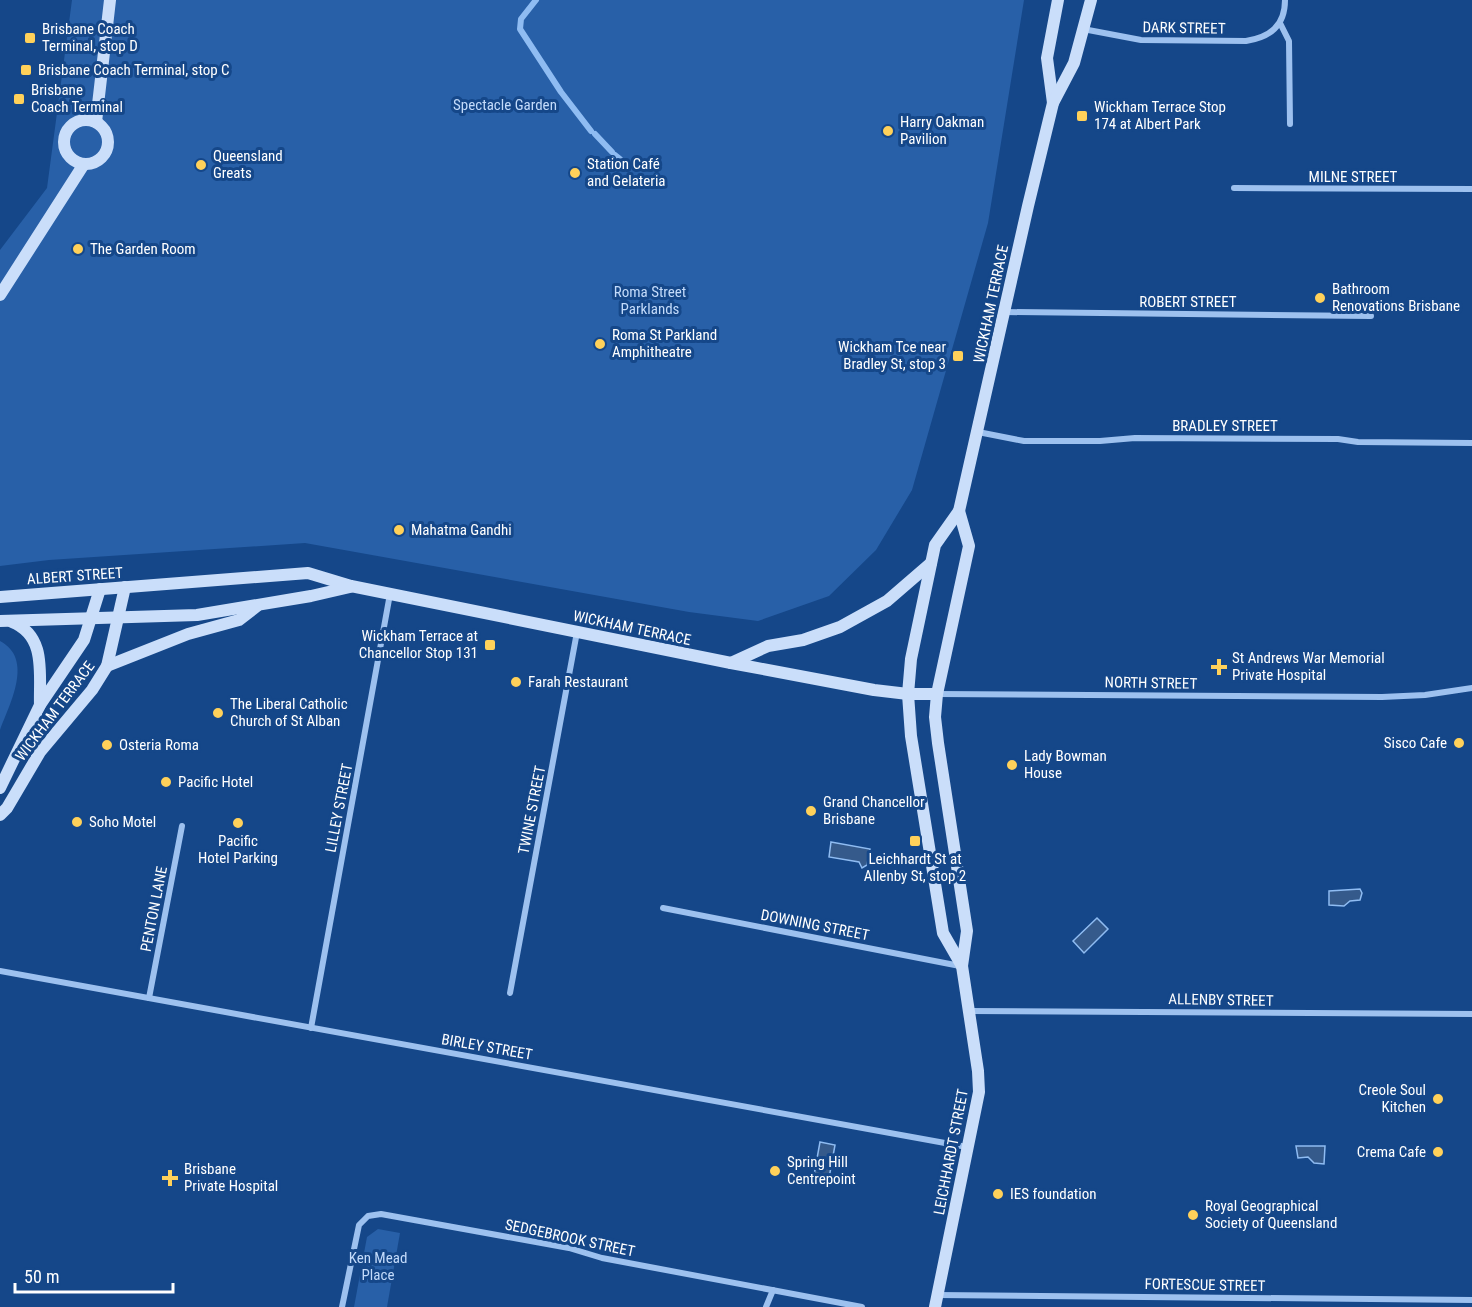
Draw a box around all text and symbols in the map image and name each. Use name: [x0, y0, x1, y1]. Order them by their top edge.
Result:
street label: DARK STREET: [1142, 18, 1226, 38]
place label: Brisbane Coach Terminal, stop D: [42, 20, 138, 55]
marker: Brisbane Coach Terminal, stop D: [23, 31, 37, 45]
place label: Brisbane Coach Terminal, stop C: [38, 61, 230, 79]
marker: Brisbane Coach Terminal, stop C: [19, 63, 33, 77]
place label: Brisbane Coach Terminal: [31, 81, 123, 116]
marker: Brisbane Coach Terminal: [12, 92, 26, 106]
park label: Spectacle Garden: [453, 96, 557, 114]
place label: Wickham Terrace Stop 174 at Albert Park: [1094, 98, 1226, 133]
marker: Wickham Terrace Stop 174 at Albert Park: [1075, 109, 1089, 123]
place label: Harry Oakman Pavilion: [900, 113, 984, 148]
marker: Harry Oakman Pavilion: [881, 124, 895, 138]
place label: Queensland Greats: [213, 147, 283, 182]
place label: Station Café and Gelateria: [587, 155, 666, 190]
marker: Queensland Greats: [194, 158, 208, 172]
marker: Station Café and Gelateria: [568, 166, 582, 180]
street label: MILNE STREET: [1309, 168, 1398, 186]
place label: The Garden Room: [90, 240, 196, 258]
marker: The Garden Room: [71, 242, 85, 256]
street label: WICKHAM TERRACE: [970, 243, 1012, 365]
place label: Bathroom Renovations Brisbane: [1332, 280, 1460, 315]
park label: Roma Street Parklands: [614, 283, 686, 318]
marker: Bathroom Renovations Brisbane: [1313, 291, 1327, 305]
street label: ROBERT STREET: [1139, 293, 1237, 311]
place label: Roma St Parkland Amphitheatre: [612, 326, 717, 361]
marker: Roma St Parkland Amphitheatre: [593, 337, 607, 351]
place label: Wickham Tce near Bradley St, stop 3: [838, 338, 946, 373]
marker: Wickham Tce near Bradley St, stop 3: [951, 349, 965, 363]
street label: BRADLEY STREET: [1172, 417, 1278, 435]
place label: Mahatma Gandhi: [411, 521, 512, 539]
marker: Mahatma Gandhi: [392, 523, 406, 537]
street label: ALBERT STREET: [26, 564, 124, 588]
street label: WICKHAM TERRACE: [571, 607, 693, 649]
place label: Wickham Terrace at Chancellor Stop 131: [359, 627, 478, 662]
marker: Wickham Terrace at Chancellor Stop 131: [483, 638, 497, 652]
place label: St Andrews War Memorial Private Hospital: [1232, 649, 1385, 684]
street label: WICKHAM TERRACE: [12, 658, 98, 764]
marker: St Andrews War Memorial Private Hospital: [1210, 658, 1228, 676]
place label: Farah Restaurant: [528, 673, 628, 691]
street label: NORTH STREET: [1105, 673, 1198, 693]
marker: Farah Restaurant: [509, 675, 523, 689]
place label: The Liberal Catholic Church of St Alban: [230, 695, 348, 730]
marker: The Liberal Catholic Church of St Alban: [211, 706, 225, 720]
place label: Sisco Cafe: [1384, 734, 1447, 752]
place label: Osteria Roma: [119, 736, 199, 754]
marker: Sisco Cafe: [1452, 736, 1466, 750]
marker: Osteria Roma: [100, 738, 114, 752]
place label: Lady Bowman House: [1024, 747, 1107, 782]
marker: Lady Bowman House: [1005, 758, 1019, 772]
street label: LILLEY STREET: [322, 762, 356, 854]
street label: TWINE STREET: [515, 764, 549, 856]
place label: Pacific Hotel: [178, 773, 253, 791]
marker: Pacific Hotel: [159, 775, 173, 789]
place label: Grand Chancellor Brisbane: [823, 793, 925, 828]
marker: Grand Chancellor Brisbane: [804, 804, 818, 818]
place label: Soho Motel: [89, 813, 156, 831]
marker: Soho Motel: [70, 815, 84, 829]
marker: Pacific Hotel Parking: [231, 816, 245, 830]
place label: Pacific Hotel Parking: [198, 832, 278, 867]
marker: Leichhardt St at Allenby St, stop 2: [908, 834, 922, 848]
place label: Leichhardt St at Allenby St, stop 2: [864, 850, 966, 885]
street label: PENTON LANE: [137, 865, 171, 953]
street label: DOWNING STREET: [759, 906, 871, 944]
street label: ALLENBY STREET: [1168, 990, 1274, 1010]
street label: BIRLEY STREET: [440, 1030, 534, 1064]
place label: Creole Soul Kitchen: [1359, 1081, 1426, 1116]
street label: LEICHHARDT STREET: [930, 1087, 972, 1217]
marker: Creole Soul Kitchen: [1431, 1092, 1445, 1106]
place label: Crema Cafe: [1357, 1143, 1426, 1161]
marker: Crema Cafe: [1431, 1145, 1445, 1159]
place label: Spring Hill Centrepoint: [787, 1153, 856, 1188]
place label: Brisbane Private Hospital: [184, 1160, 278, 1195]
marker: Spring Hill Centrepoint: [768, 1164, 782, 1178]
marker: Brisbane Private Hospital: [161, 1169, 179, 1187]
place label: IES foundation: [1010, 1185, 1097, 1203]
marker: IES foundation: [991, 1187, 1005, 1201]
place label: Royal Geographical Society of Queensland: [1205, 1197, 1337, 1232]
marker: Royal Geographical Society of Queensland: [1186, 1208, 1200, 1222]
street label: SEDGEBROOK STREET: [503, 1215, 637, 1261]
park label: Ken Mead Place: [349, 1249, 407, 1284]
scale bar: [15, 1256, 172, 1294]
text: 50 m: [24, 1266, 59, 1287]
street label: FORTESCUE STREET: [1144, 1275, 1266, 1295]

